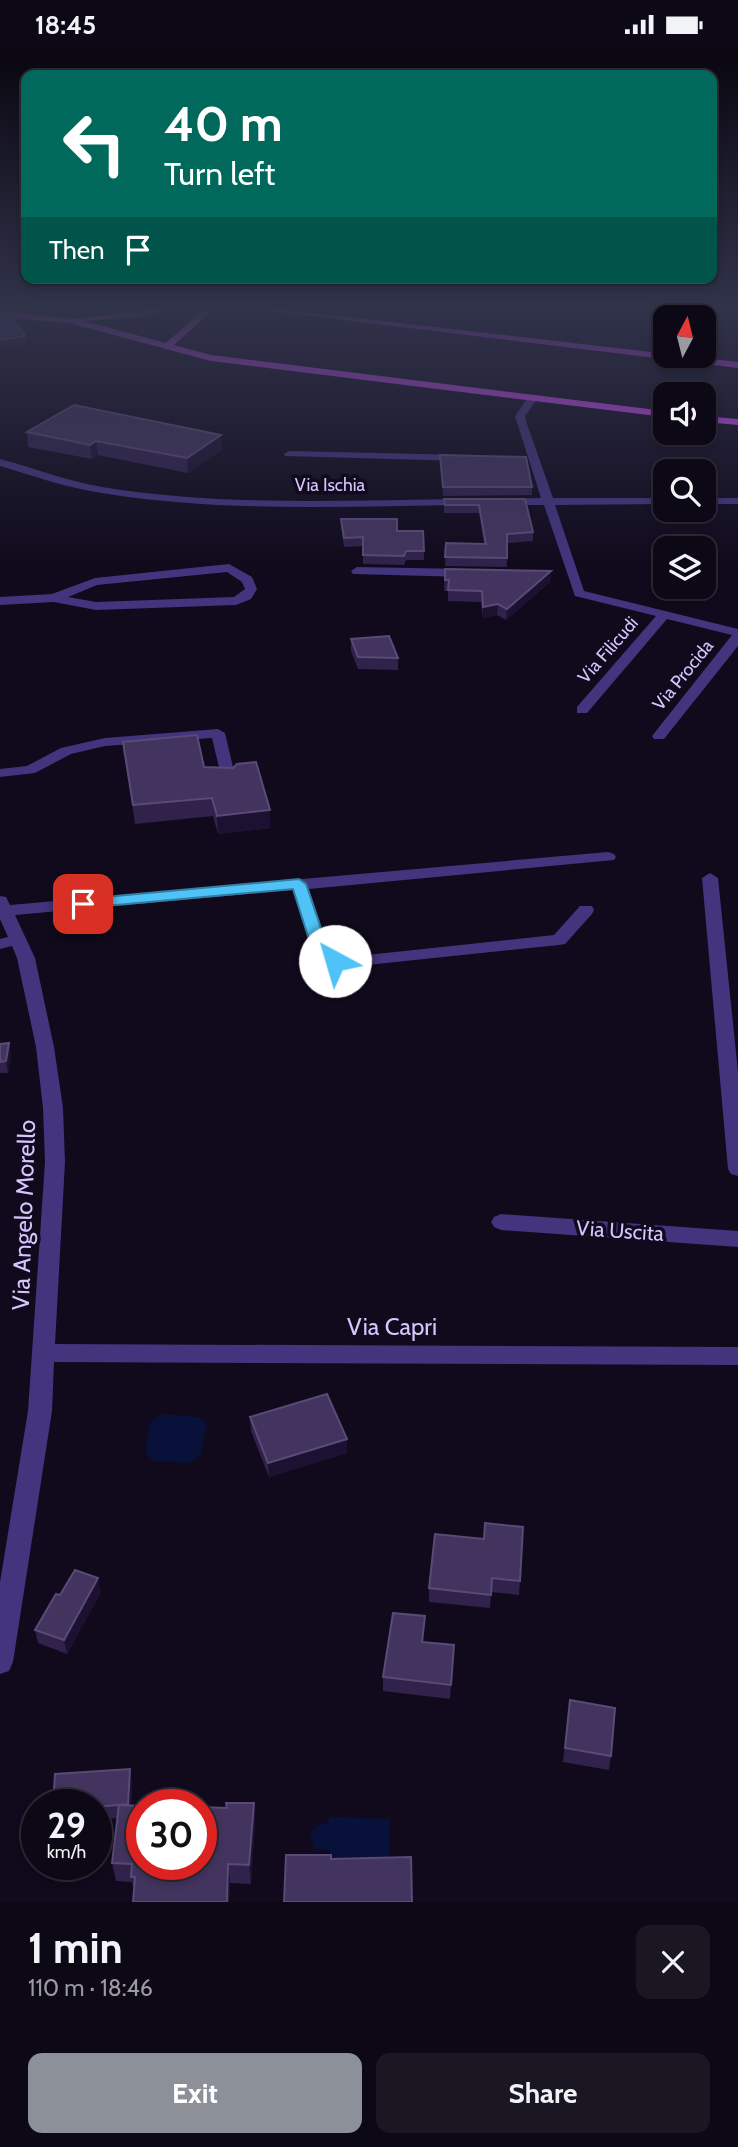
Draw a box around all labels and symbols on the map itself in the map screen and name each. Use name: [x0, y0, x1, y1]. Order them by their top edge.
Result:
north arrow: [653, 305, 716, 367]
street label: Via Ischia: [295, 474, 366, 496]
street label: Via Filicudi: [573, 612, 643, 688]
street label: Via Procida: [648, 635, 718, 715]
pin: [53, 874, 113, 934]
position arrow: [298, 924, 372, 998]
street label: Via Angelo Morello: [6, 1119, 41, 1311]
street label: Via Uscita: [575, 1215, 665, 1246]
street label: Via Capri: [347, 1312, 437, 1341]
speed limit sign: 30: [126, 1789, 217, 1880]

